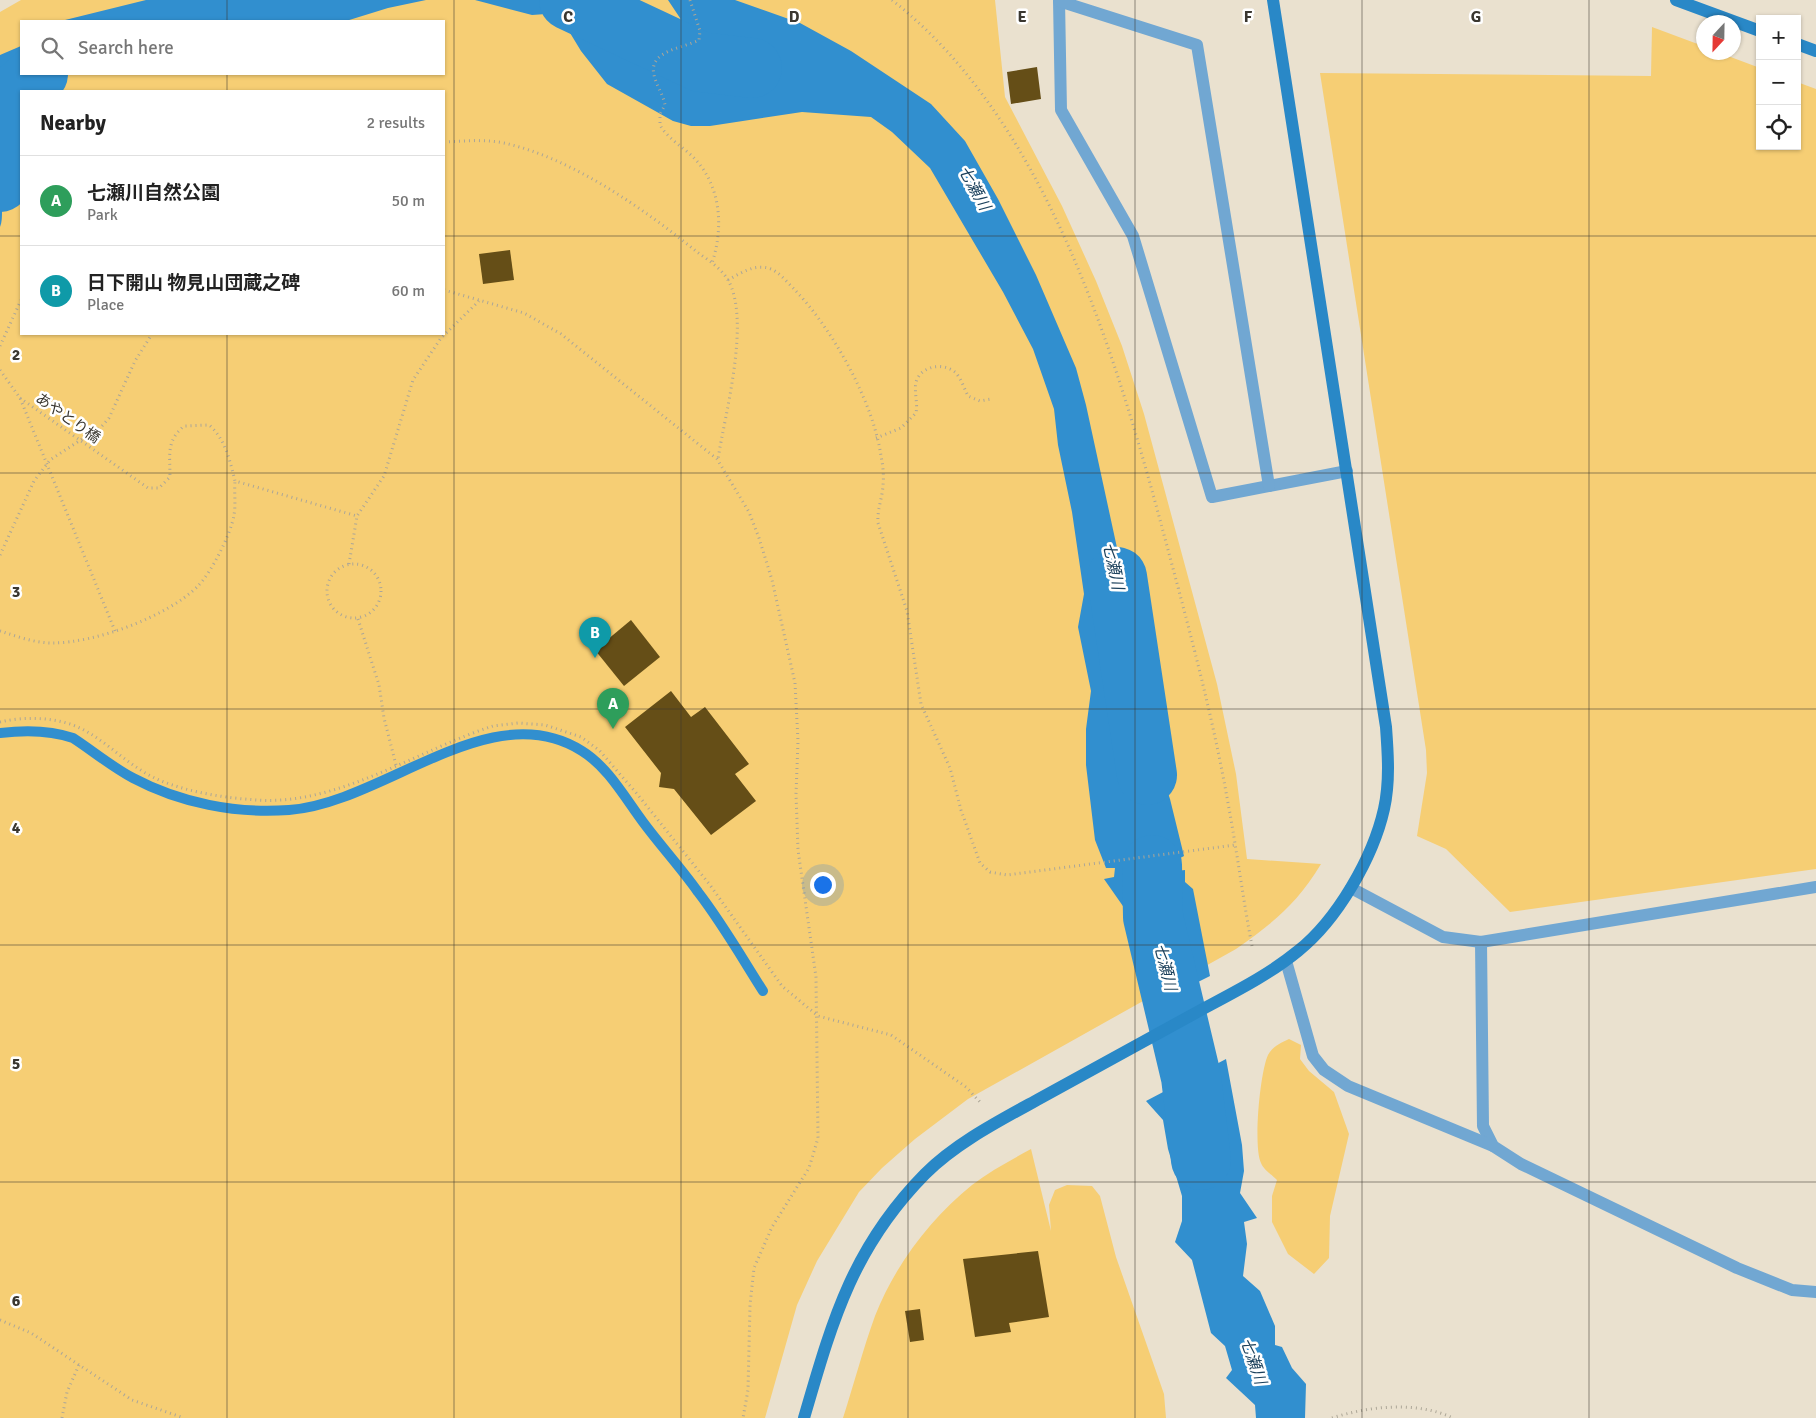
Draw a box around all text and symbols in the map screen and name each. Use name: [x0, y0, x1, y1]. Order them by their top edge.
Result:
text: C: [563, 7, 573, 27]
text: D: [789, 7, 800, 27]
text: E: [1017, 7, 1027, 27]
text: F: [1244, 7, 1253, 27]
text: G: [1471, 7, 1481, 27]
north arrow: [1696, 15, 1741, 60]
map controls: [1756, 15, 1801, 150]
button: +: [1756, 15, 1801, 60]
search box: [20, 20, 445, 75]
icon: search: [38, 34, 66, 62]
text: Search here: [78, 36, 174, 60]
button: −: [1756, 60, 1801, 105]
button: locate: [1756, 105, 1801, 150]
text: Nearby: [40, 110, 106, 136]
text: 2 results: [366, 113, 425, 133]
water label: 七瀬川: [954, 162, 995, 216]
text: 七瀬川自然公園: [87, 181, 220, 205]
text: A: [51, 191, 61, 211]
text: 50 m: [391, 191, 425, 211]
text: Park: [87, 205, 118, 225]
text: 日下開山 物見山団蔵之碑: [87, 271, 300, 295]
text: B: [51, 281, 61, 301]
text: 60 m: [391, 281, 425, 301]
text: Place: [87, 295, 124, 315]
text: 2: [12, 345, 20, 365]
street label: あやとり橋: [32, 389, 104, 447]
water label: 七瀬川: [1098, 540, 1128, 594]
text: 3: [12, 582, 20, 602]
pin: B: [579, 617, 611, 658]
pin: A: [597, 688, 629, 729]
text: 4: [12, 818, 21, 838]
your location: [810, 872, 836, 898]
water label: 七瀬川: [1149, 941, 1181, 995]
text: 5: [12, 1054, 20, 1074]
text: 6: [12, 1291, 21, 1311]
water label: 七瀬川: [1236, 1335, 1271, 1389]

